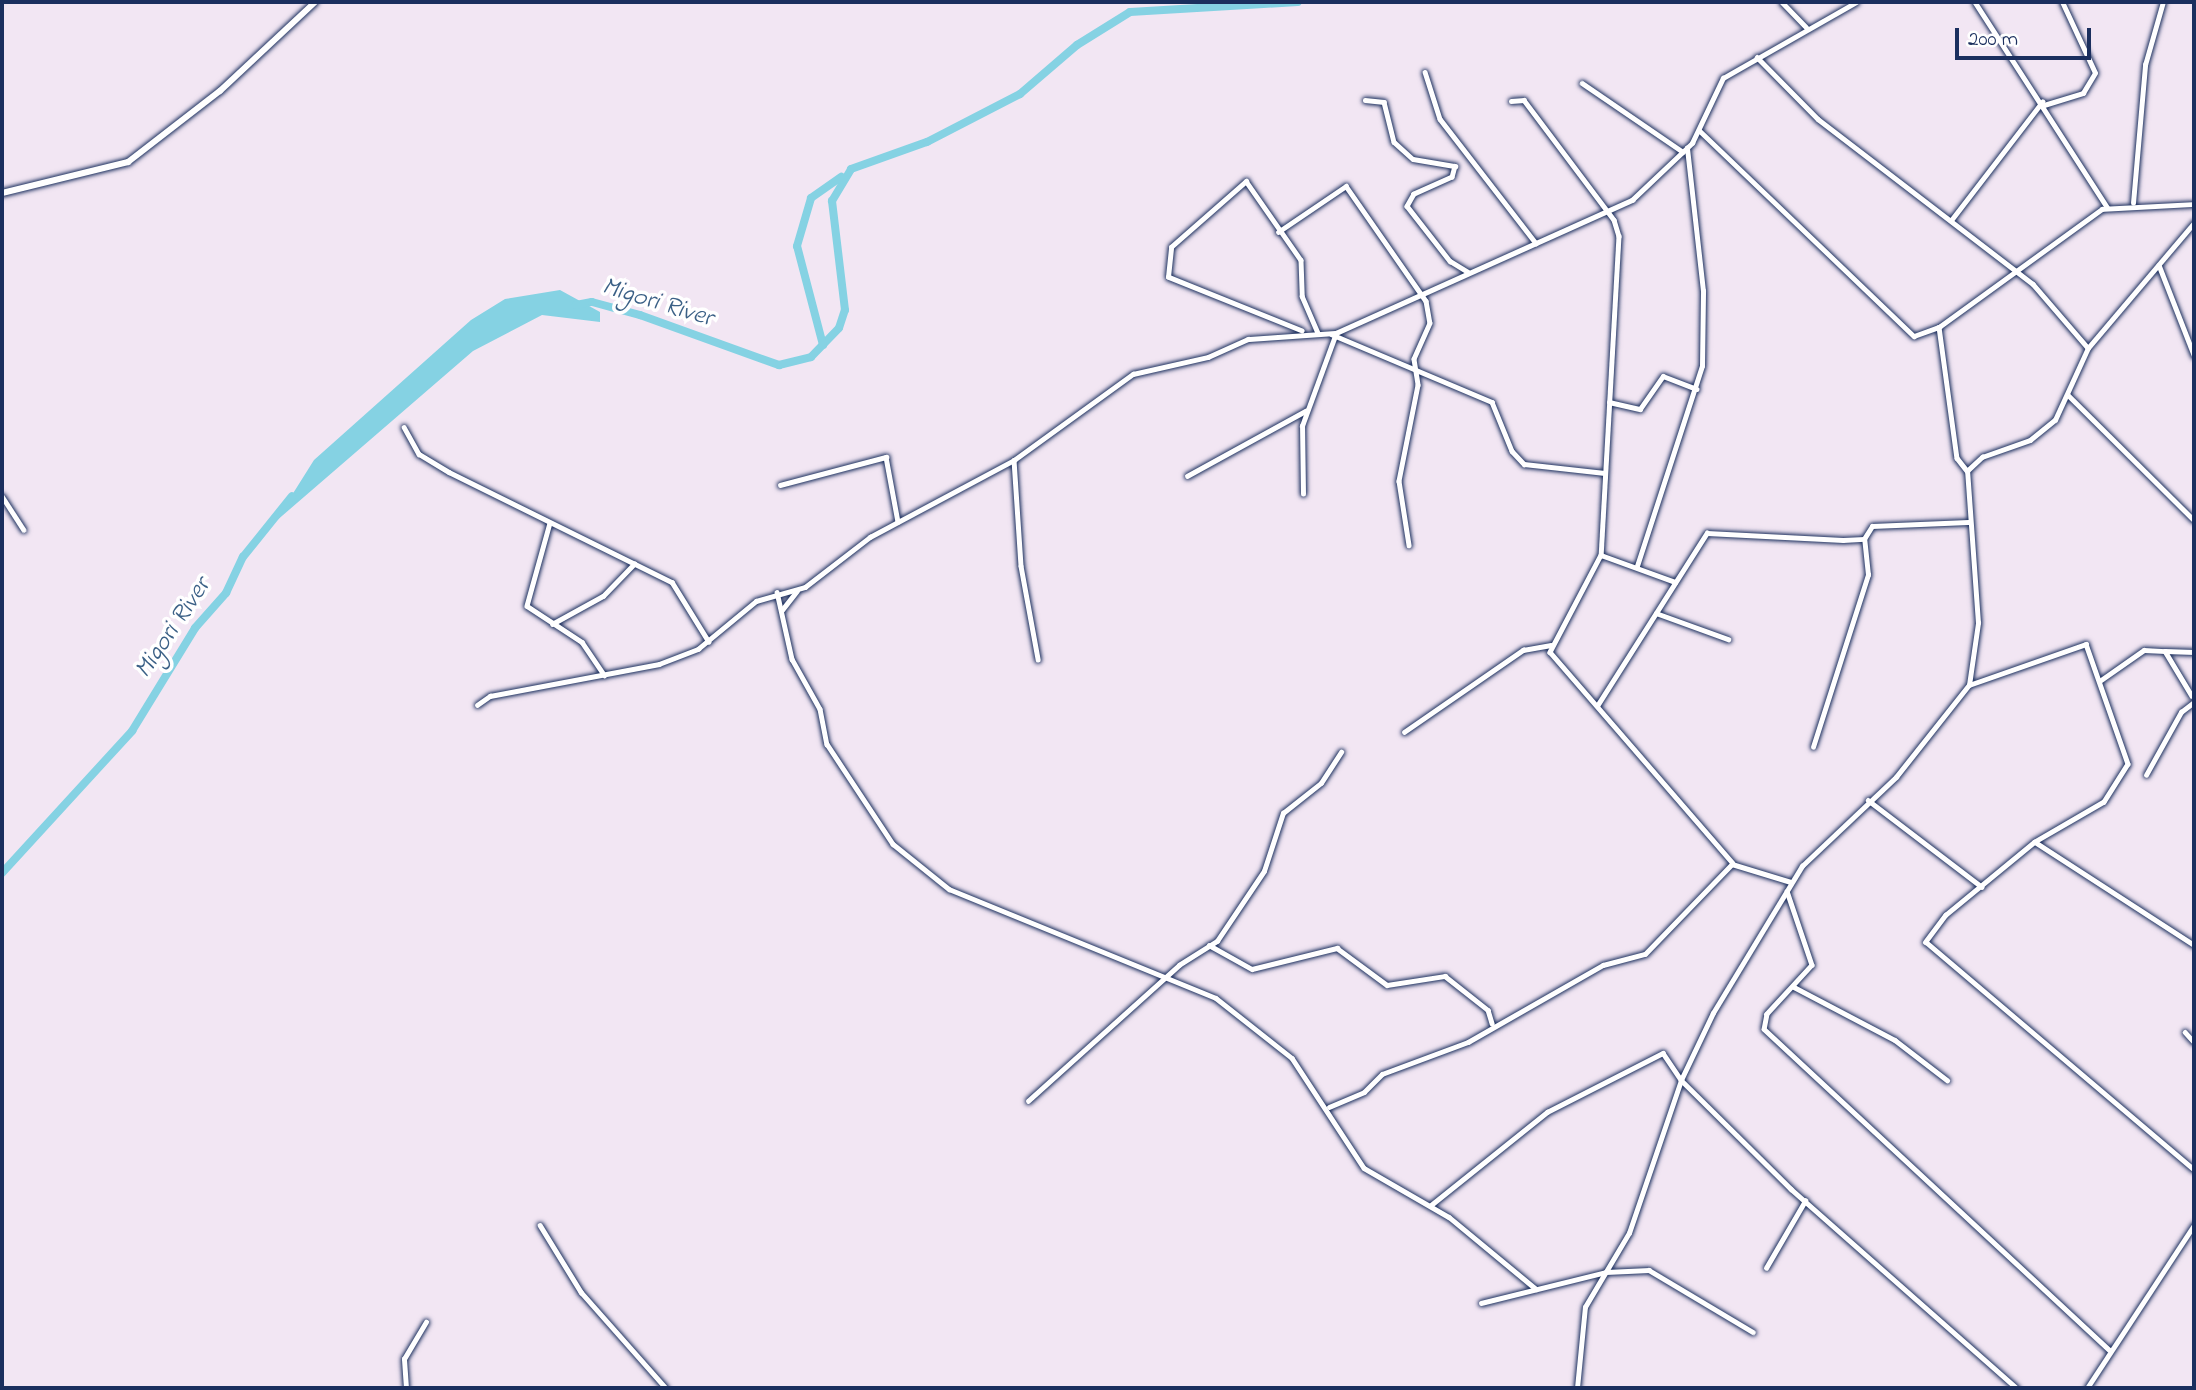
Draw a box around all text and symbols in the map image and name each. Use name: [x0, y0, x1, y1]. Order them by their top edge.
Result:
scale bar: [1958, 14, 2094, 58]
text: 200 m: [1968, 25, 2018, 55]
water label: Migori River: [598, 272, 716, 336]
water label: Migori River: [129, 573, 219, 685]

